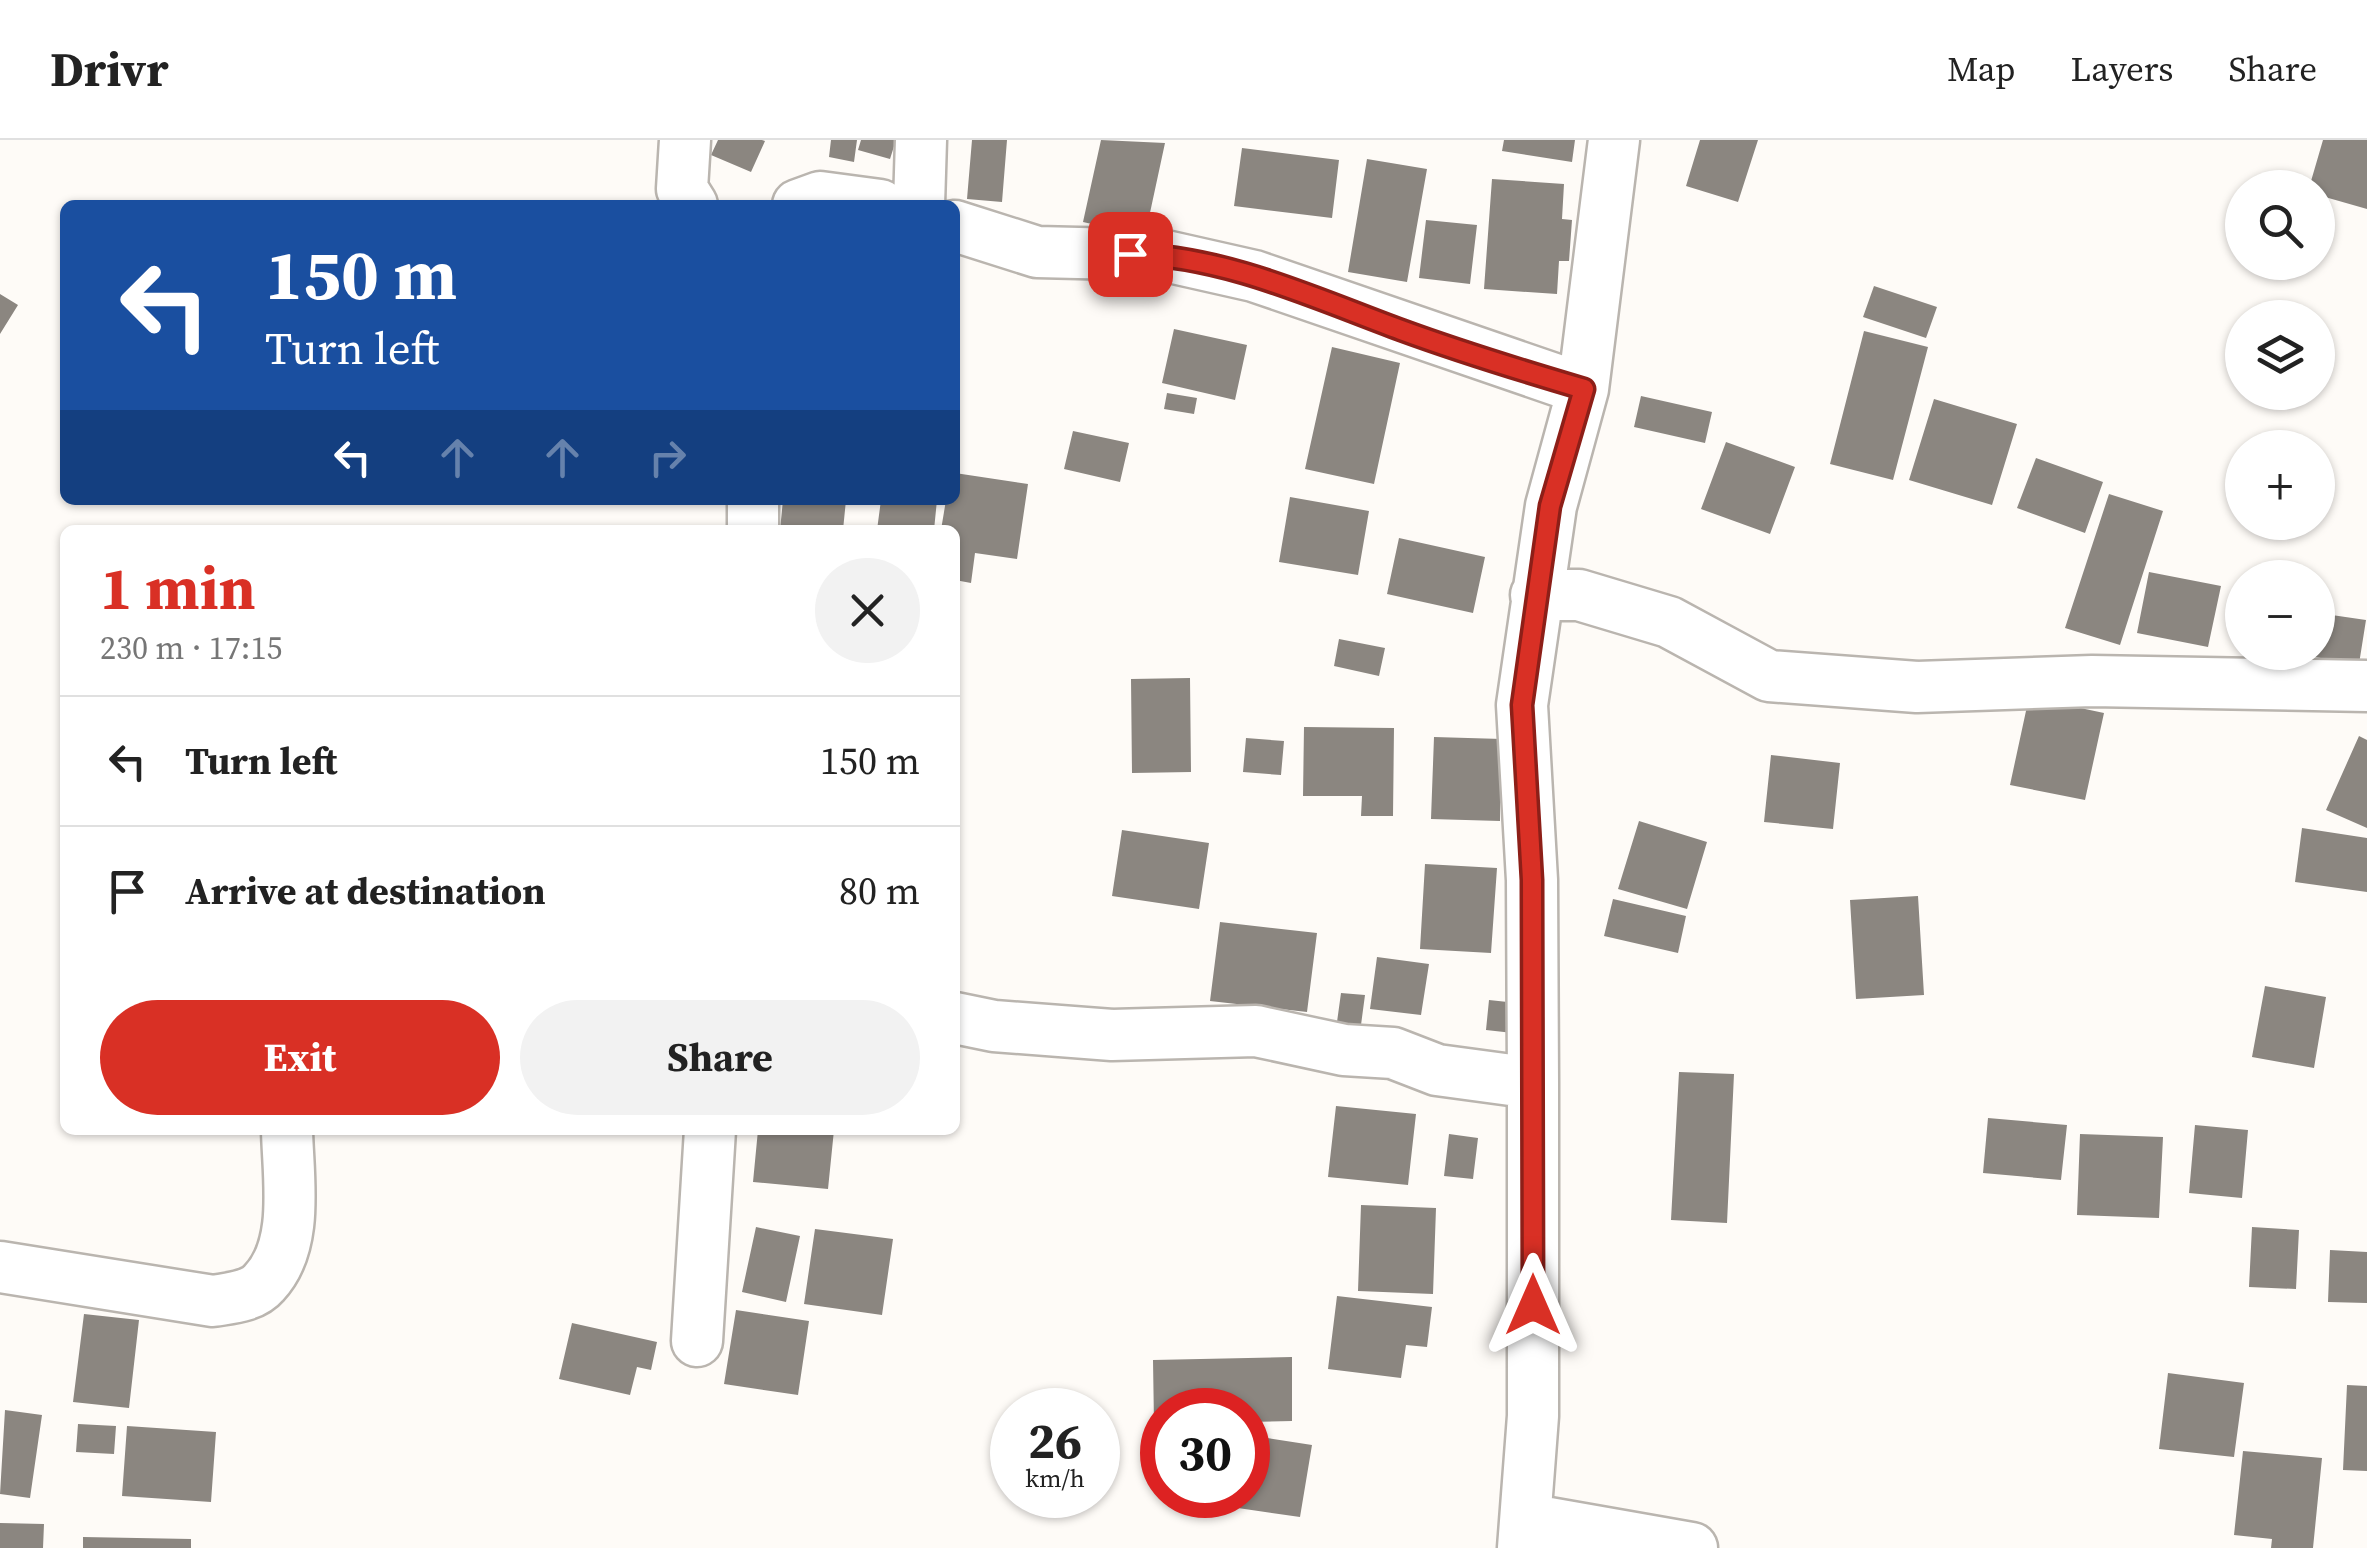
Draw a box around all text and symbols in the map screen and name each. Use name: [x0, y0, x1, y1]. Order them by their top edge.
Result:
text: Drivr: [50, 36, 169, 102]
text: Map: [1947, 45, 2015, 93]
text: Layers: [2070, 45, 2173, 93]
text: Share: [2228, 45, 2317, 93]
map controls: [2225, 170, 2335, 670]
button: search: [2225, 170, 2335, 280]
pin: [1088, 212, 1173, 297]
text: 150 m: [265, 226, 457, 322]
icon: arrive: [1103, 227, 1158, 282]
icon: left: [100, 240, 230, 370]
button: layers: [2225, 300, 2335, 410]
text: Turn left: [265, 317, 439, 379]
icon: left: [325, 430, 380, 485]
icon: ahead: [430, 430, 485, 485]
icon: ahead: [535, 430, 590, 485]
icon: right: [640, 430, 695, 485]
button: +: [2225, 430, 2335, 540]
text: 1 min: [100, 547, 256, 629]
button: close: [815, 558, 920, 663]
button: −: [2225, 560, 2335, 670]
text: 230 m · 17:15: [100, 626, 282, 670]
icon: left: [100, 734, 155, 789]
text: Turn left: [185, 735, 337, 787]
text: 150 m: [820, 735, 920, 787]
icon: arrive: [100, 864, 155, 919]
text: Arrive at destination: [185, 865, 546, 917]
text: 80 m: [839, 865, 920, 917]
button: Exit: [100, 1000, 500, 1115]
button: Share: [520, 1000, 920, 1115]
position arrow: [1481, 1253, 1585, 1357]
speed limit sign: 30: [1140, 1388, 1270, 1518]
text: 26: [1028, 1406, 1082, 1475]
text: km/h: [1025, 1461, 1085, 1495]

